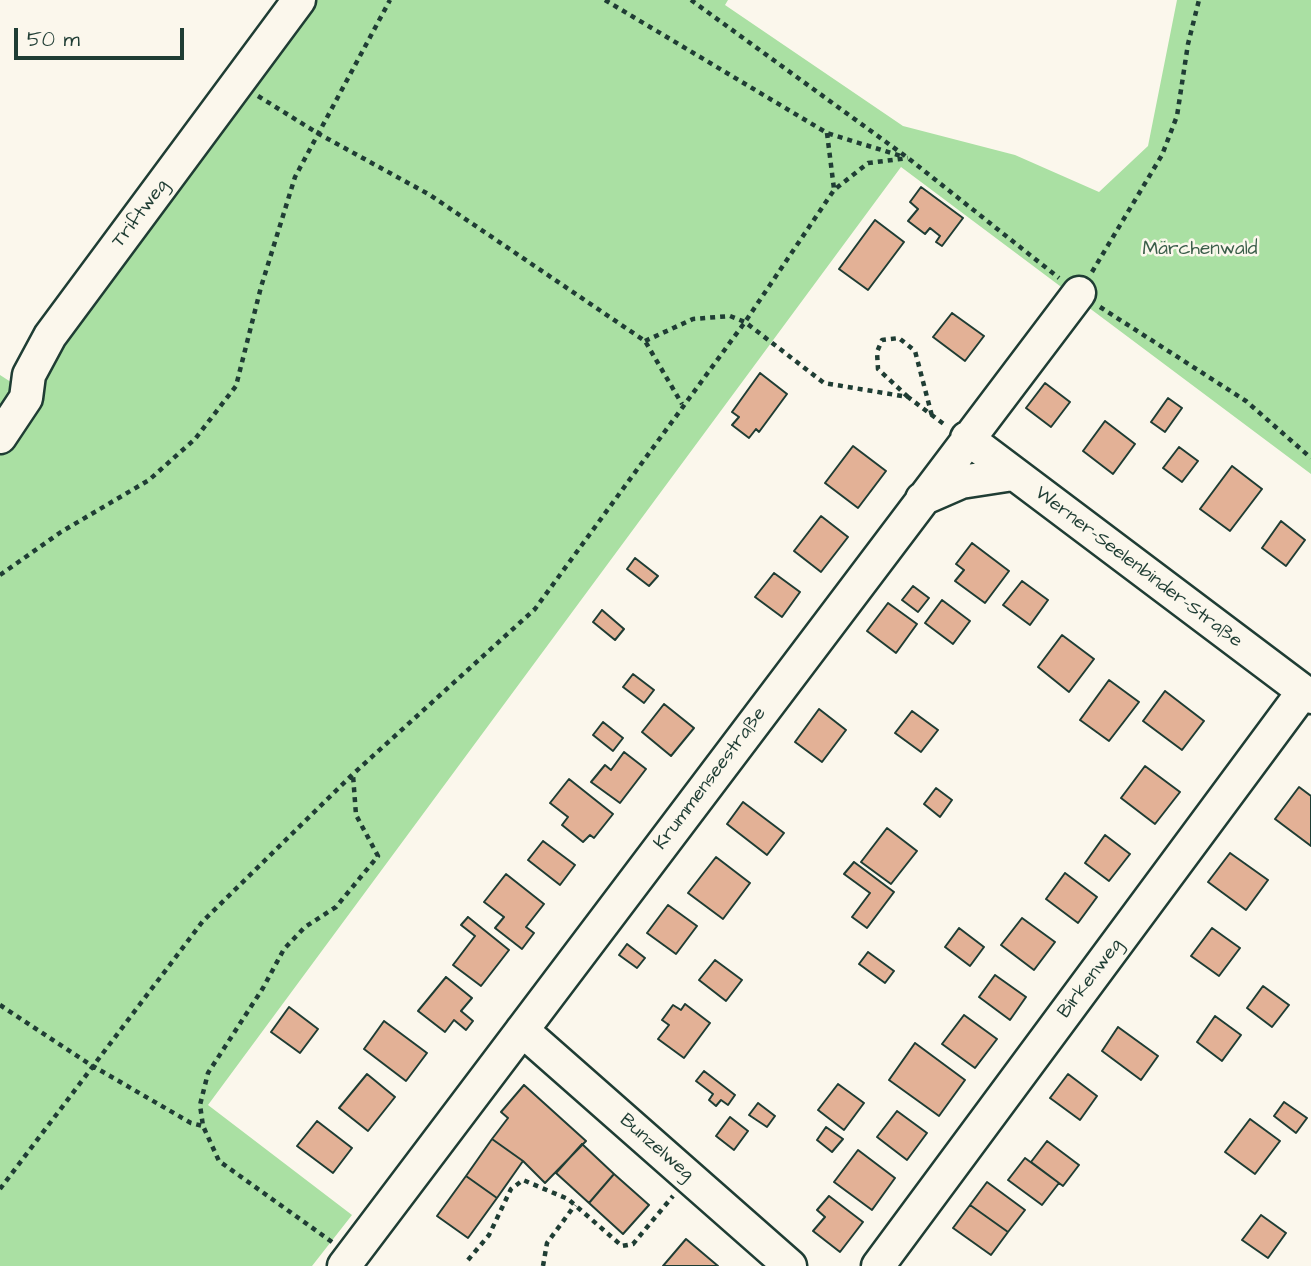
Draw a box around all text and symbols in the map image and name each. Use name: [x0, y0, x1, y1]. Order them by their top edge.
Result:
scale bar: [18, 14, 187, 58]
text: 50 m: [27, 25, 80, 54]
street label: Triftweg: [108, 175, 174, 253]
park label: Märchenwald: [1143, 239, 1257, 261]
street label: Werner-Seelenbinder-Straße: [1030, 483, 1246, 653]
street label: Krummenseestraße: [650, 703, 772, 855]
street label: Birkenweg: [1054, 935, 1128, 1023]
street label: Bunzelweg: [614, 1110, 698, 1186]

